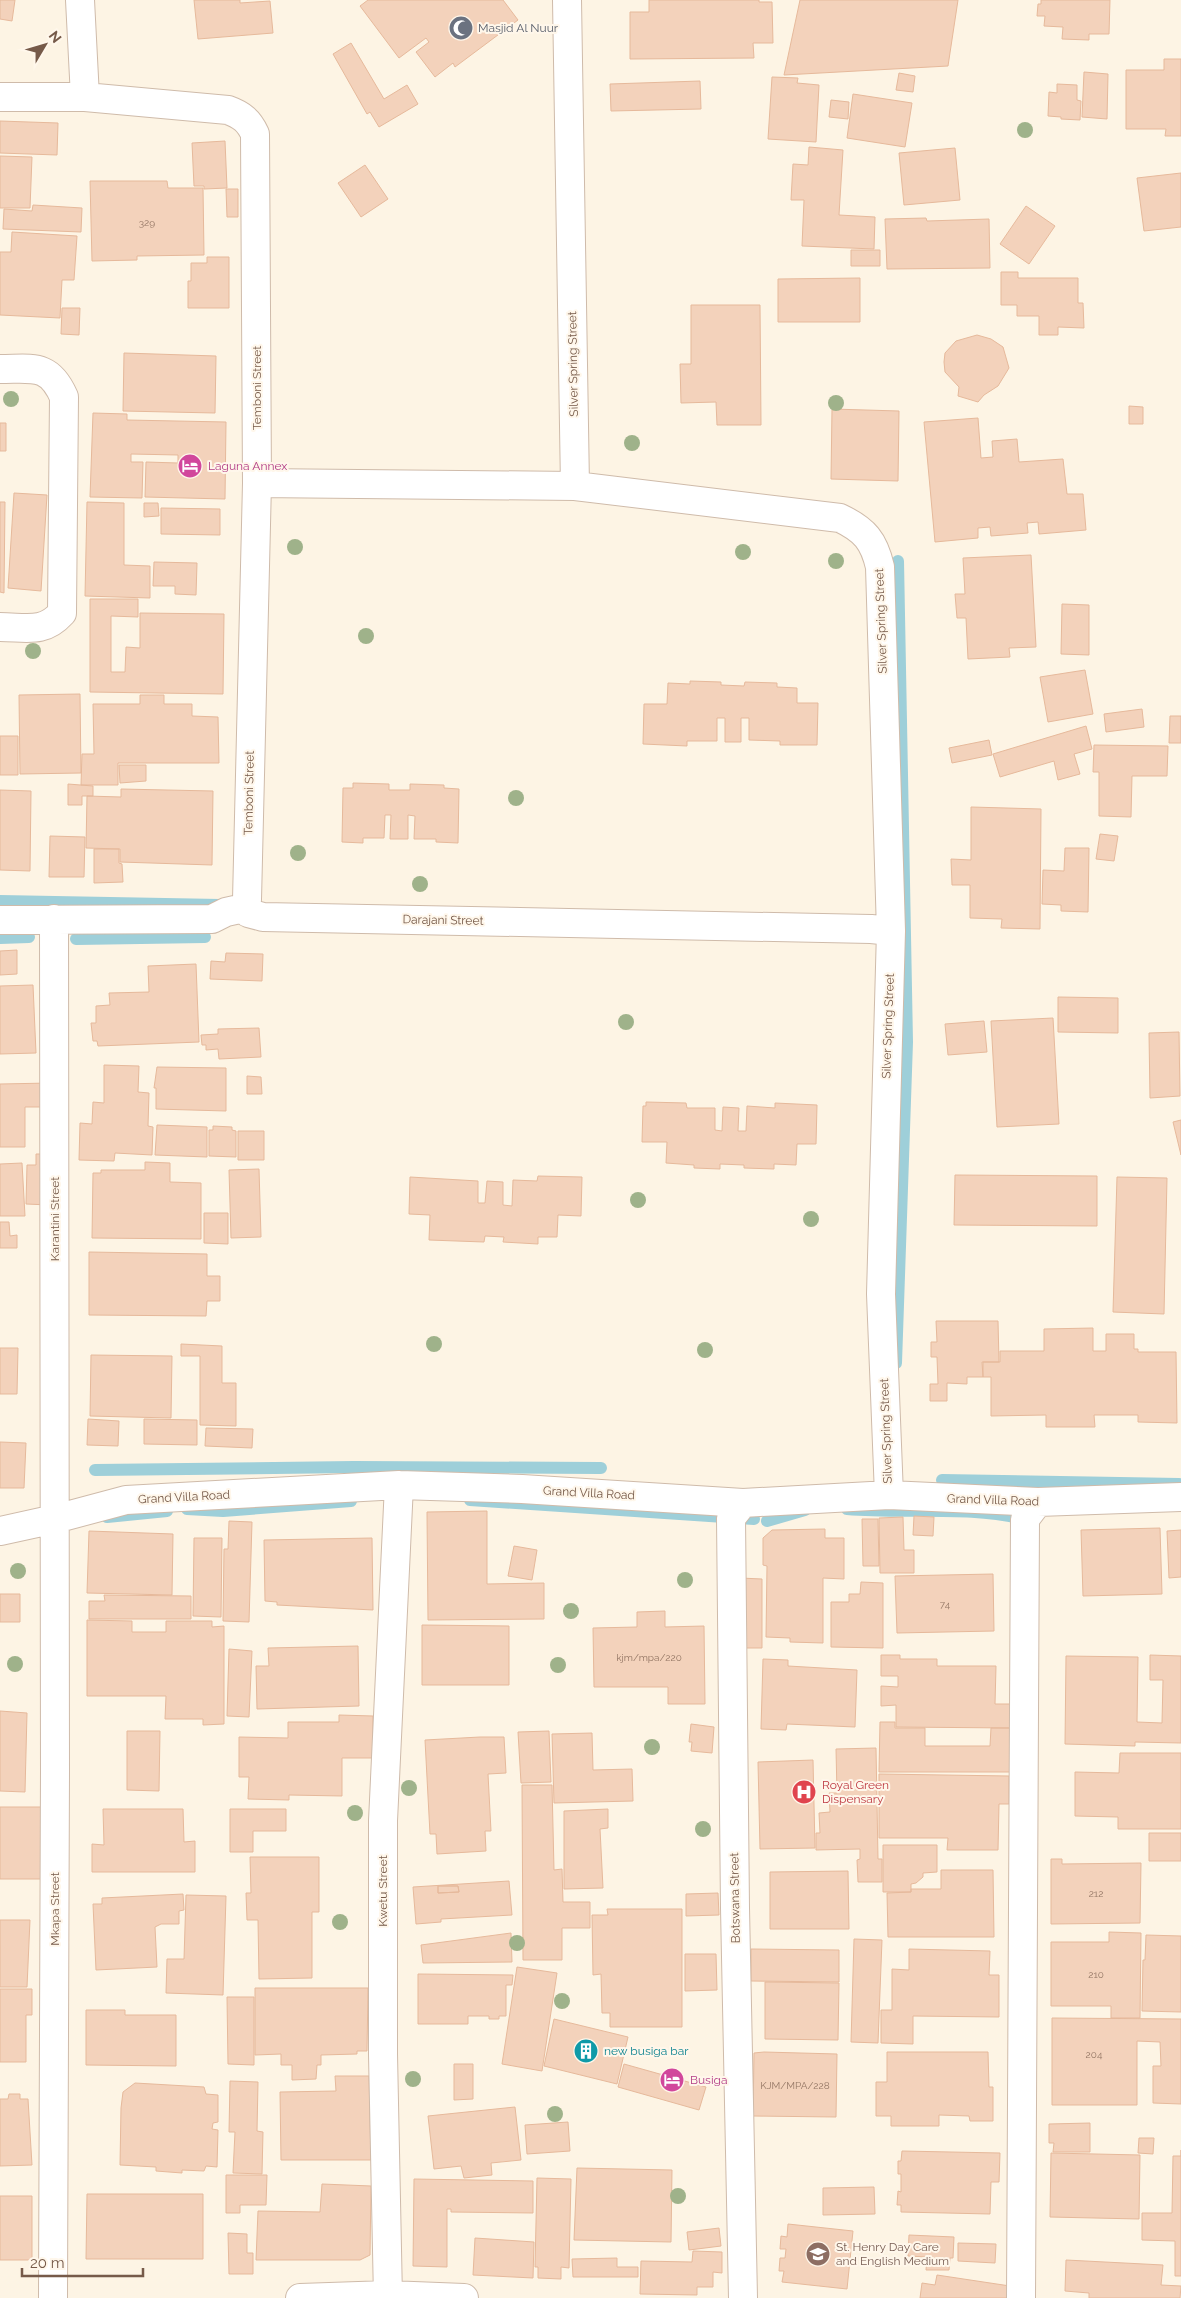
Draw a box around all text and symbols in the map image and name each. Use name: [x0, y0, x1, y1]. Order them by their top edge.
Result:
mosque icon: Masjid Al Nuur: [448, 15, 474, 41]
north arrow: [20, 20, 70, 70]
place label: Masjid Al Nuur: [478, 21, 559, 35]
text: N: [46, 28, 65, 46]
house number: 329: [139, 217, 155, 228]
street label: Silver Spring Street: [565, 311, 581, 417]
street label: Temboni Street: [250, 346, 264, 430]
hotel icon: Laguna Annex: [177, 453, 203, 479]
place label: Laguna Annex: [208, 459, 287, 473]
street label: Silver Spring Street: [872, 568, 890, 674]
street label: Temboni Street: [241, 751, 257, 835]
street label: Darajani Street: [402, 912, 484, 928]
street label: Silver Spring Street: [879, 973, 897, 1079]
street label: Karantini Street: [48, 1177, 62, 1261]
street label: Silver Spring Street: [877, 1378, 895, 1484]
street label: Grand Villa Road: [543, 1484, 635, 1502]
street label: Grand Villa Road: [138, 1488, 230, 1506]
street label: Grand Villa Road: [947, 1491, 1039, 1509]
house number: 74: [940, 1599, 951, 1610]
house number: kjm/mpa/220: [616, 1652, 682, 1663]
place label: Royal Green Dispensary: [822, 1778, 889, 1806]
hospital icon: Royal Green Dispensary: [791, 1779, 817, 1805]
street label: Botswana Street: [727, 1853, 743, 1943]
street label: Kwetu Street: [376, 1855, 390, 1927]
street label: Mkapa Street: [48, 1872, 62, 1946]
house number: 212: [1089, 1888, 1103, 1899]
house number: 210: [1088, 1969, 1104, 1980]
building icon: new busiga bar: [573, 2038, 599, 2064]
place label: new busiga bar: [604, 2044, 689, 2058]
house number: 204: [1086, 2049, 1103, 2060]
hotel icon: Busiga: [659, 2067, 685, 2093]
place label: Busiga: [690, 2073, 728, 2087]
house number: KJM/MPA/228: [760, 2080, 830, 2091]
place label: St. Henry Day Care and English Medium: [836, 2240, 949, 2268]
school or university icon: St. Henry Day Care and English Medium: [805, 2241, 831, 2267]
scale bar: [22, 2246, 144, 2278]
text: 20 m: [30, 2254, 65, 2272]

